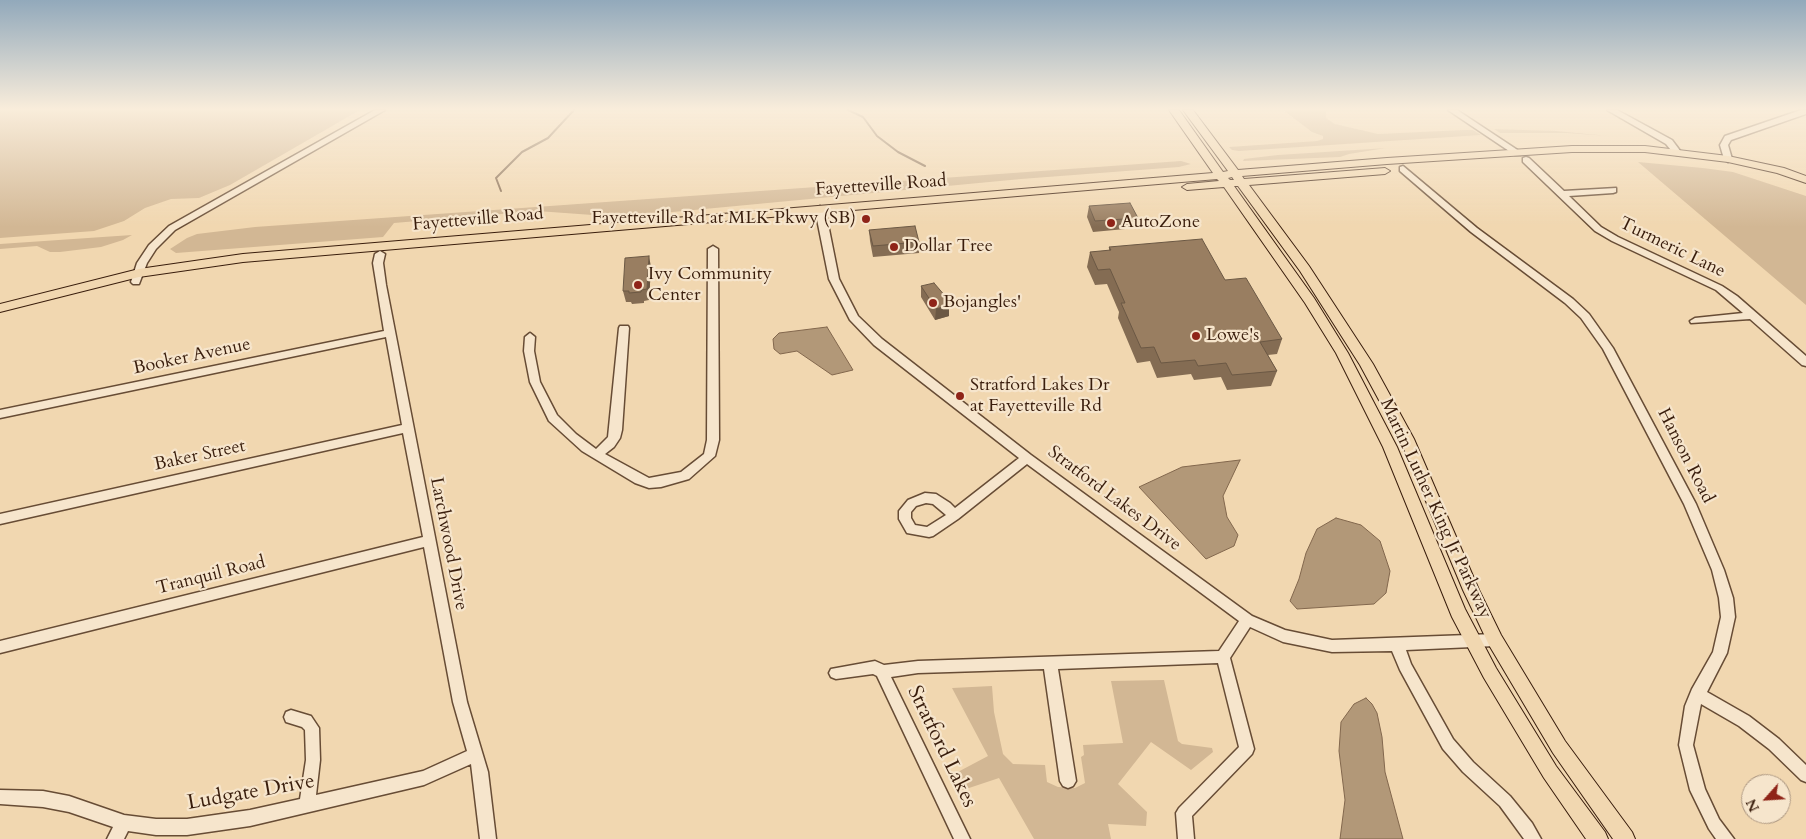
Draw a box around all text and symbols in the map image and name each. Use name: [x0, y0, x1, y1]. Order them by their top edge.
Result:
street label: Fayetteville Road: [815, 171, 947, 201]
street label: Fayetteville Road: [412, 204, 544, 236]
place label: Fayetteville Rd at MLK Pkwy (SB): [591, 208, 856, 230]
place label: AutoZone: [1121, 212, 1200, 234]
marker: Fayetteville Rd at MLK Pkwy (SB): [860, 213, 872, 225]
street label: Turmeric Lane: [1616, 213, 1728, 283]
marker: AutoZone: [1105, 217, 1117, 229]
place label: Dollar Tree: [904, 236, 993, 258]
marker: Dollar Tree: [888, 241, 900, 253]
place label: Ivy Community Center: [648, 264, 772, 306]
marker: Ivy Community Center: [632, 279, 644, 291]
place label: Bojangles': [943, 292, 1021, 314]
marker: Bojangles': [927, 297, 939, 309]
place label: Lowe's: [1206, 325, 1259, 347]
marker: Lowe's: [1190, 330, 1202, 342]
street label: Booker Avenue: [131, 334, 253, 380]
place label: Stratford Lakes Dr at Fayetteville Rd: [970, 375, 1109, 418]
marker: Stratford Lakes Dr at Fayetteville Rd: [954, 390, 966, 402]
street label: Martin Luther King Jr Parkway: [1374, 395, 1496, 623]
street label: Hanson Road: [1652, 405, 1718, 507]
street label: Baker Street: [153, 436, 247, 476]
street label: Stratford Lakes Drive: [1043, 442, 1185, 556]
street label: Larchwood Drive: [425, 476, 471, 612]
street label: Tranquil Road: [154, 552, 268, 600]
street label: Stratford Lakes: [901, 682, 981, 812]
street label: Ludgate Drive: [185, 769, 317, 817]
north arrow: [1741, 774, 1791, 824]
text: N: [1742, 796, 1764, 815]

